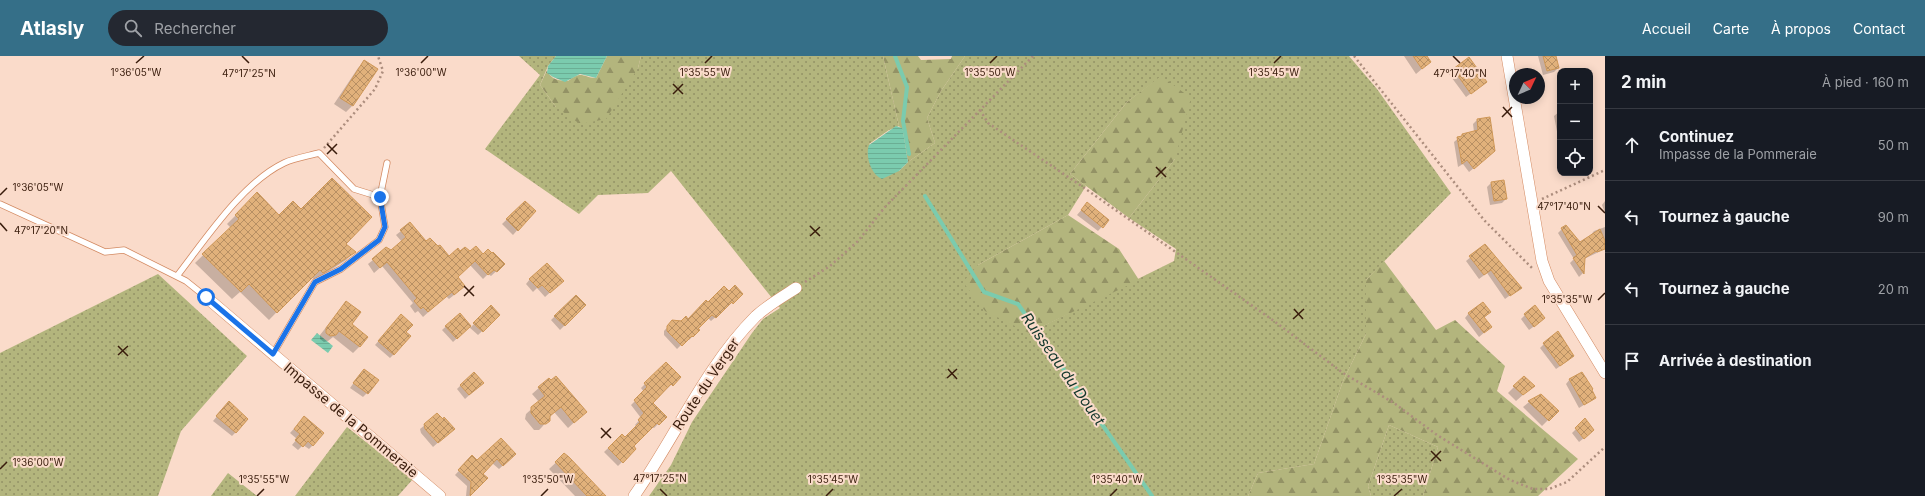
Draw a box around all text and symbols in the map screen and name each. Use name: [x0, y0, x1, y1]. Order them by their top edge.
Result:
search box: [108, 10, 388, 46]
text: Atlasly: [20, 17, 84, 40]
icon: search: [122, 17, 144, 39]
text: Rechercher: [154, 19, 236, 38]
text: Accueil: [1642, 20, 1691, 37]
text: Carte: [1713, 20, 1749, 37]
text: À propos: [1771, 20, 1831, 37]
text: Contact: [1853, 20, 1905, 37]
text: 1°36'05"W: [111, 66, 162, 78]
text: 1°36'00"W: [395, 66, 447, 78]
text: 1°35'55"W: [680, 66, 730, 78]
text: 1°35'50"W: [965, 66, 1016, 78]
text: 1°35'45"W: [1249, 66, 1299, 78]
text: 47°17'25"N: [222, 67, 276, 79]
text: 47°17'40"N: [1433, 67, 1487, 79]
north arrow: [1509, 68, 1545, 104]
map controls: [1557, 68, 1593, 176]
button: +: [1557, 68, 1593, 104]
text: 2 min: [1621, 72, 1666, 92]
text: À pied · 160 m: [1822, 74, 1909, 90]
button: −: [1557, 104, 1593, 140]
text: Continuez: [1659, 127, 1734, 146]
icon: ahead: [1621, 134, 1643, 156]
text: 50 m: [1878, 137, 1909, 153]
button: locate: [1557, 140, 1593, 176]
text: Impasse de la Pommeraie: [1659, 146, 1817, 162]
text: 1°36'05"W: [13, 181, 64, 193]
route end: [371, 188, 389, 206]
text: 47°17'40"N: [1537, 200, 1591, 212]
icon: left: [1621, 206, 1643, 228]
text: Tournez à gauche: [1659, 207, 1790, 226]
text: 90 m: [1878, 209, 1909, 225]
text: 47°17'20"N: [14, 224, 68, 236]
icon: left: [1621, 278, 1643, 300]
text: Tournez à gauche: [1659, 279, 1790, 298]
text: 20 m: [1878, 281, 1909, 297]
route start: [197, 288, 215, 306]
text: 1°35'35"W: [1542, 293, 1592, 305]
water label: Ruisseau du Douet: [1017, 309, 1110, 430]
street label: Route du Verger: [669, 335, 743, 433]
icon: arrive: [1621, 350, 1643, 372]
text: Arrivée à destination: [1659, 351, 1812, 370]
street label: Impasse de la Pommeraie: [281, 358, 422, 481]
text: 1°36'00"W: [12, 456, 64, 468]
text: 47°17'25"N: [633, 472, 687, 484]
text: 1°35'55"W: [239, 473, 289, 485]
text: 1°35'50"W: [523, 473, 574, 485]
text: 1°35'45"W: [808, 473, 858, 485]
text: 1°35'40"W: [1092, 473, 1142, 485]
text: 1°35'35"W: [1377, 473, 1427, 485]

